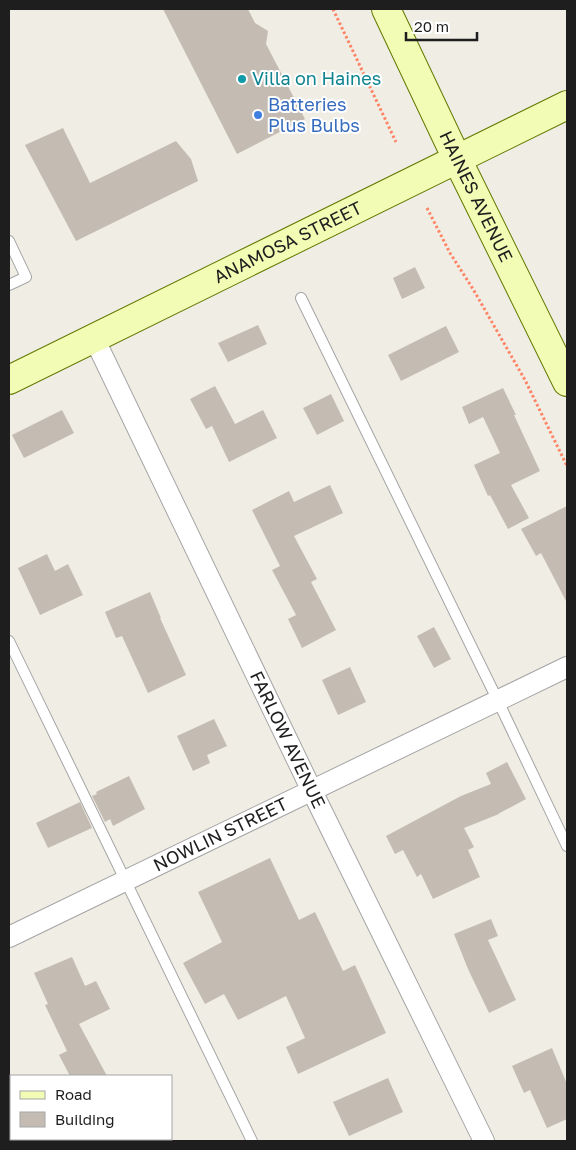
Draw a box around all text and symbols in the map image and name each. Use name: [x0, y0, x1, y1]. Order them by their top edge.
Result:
scale bar: [406, 10, 477, 42]
text: 20 m: [414, 17, 449, 35]
place label: Villa on Haines: [252, 67, 381, 89]
marker: Villa on Haines: [236, 73, 248, 85]
place label: Batteries Plus Bulbs: [268, 93, 360, 136]
marker: Batteries Plus Bulbs: [252, 109, 264, 121]
street label: HAINES AVENUE: [435, 127, 518, 265]
street label: ANAMOSA STREET: [210, 196, 365, 287]
street label: FARLOW AVENUE: [246, 667, 331, 812]
street label: NOWLIN STREET: [149, 792, 291, 876]
legend: [10, 1075, 172, 1140]
text: Road: [55, 1085, 92, 1103]
text: Building: [55, 1110, 115, 1128]

